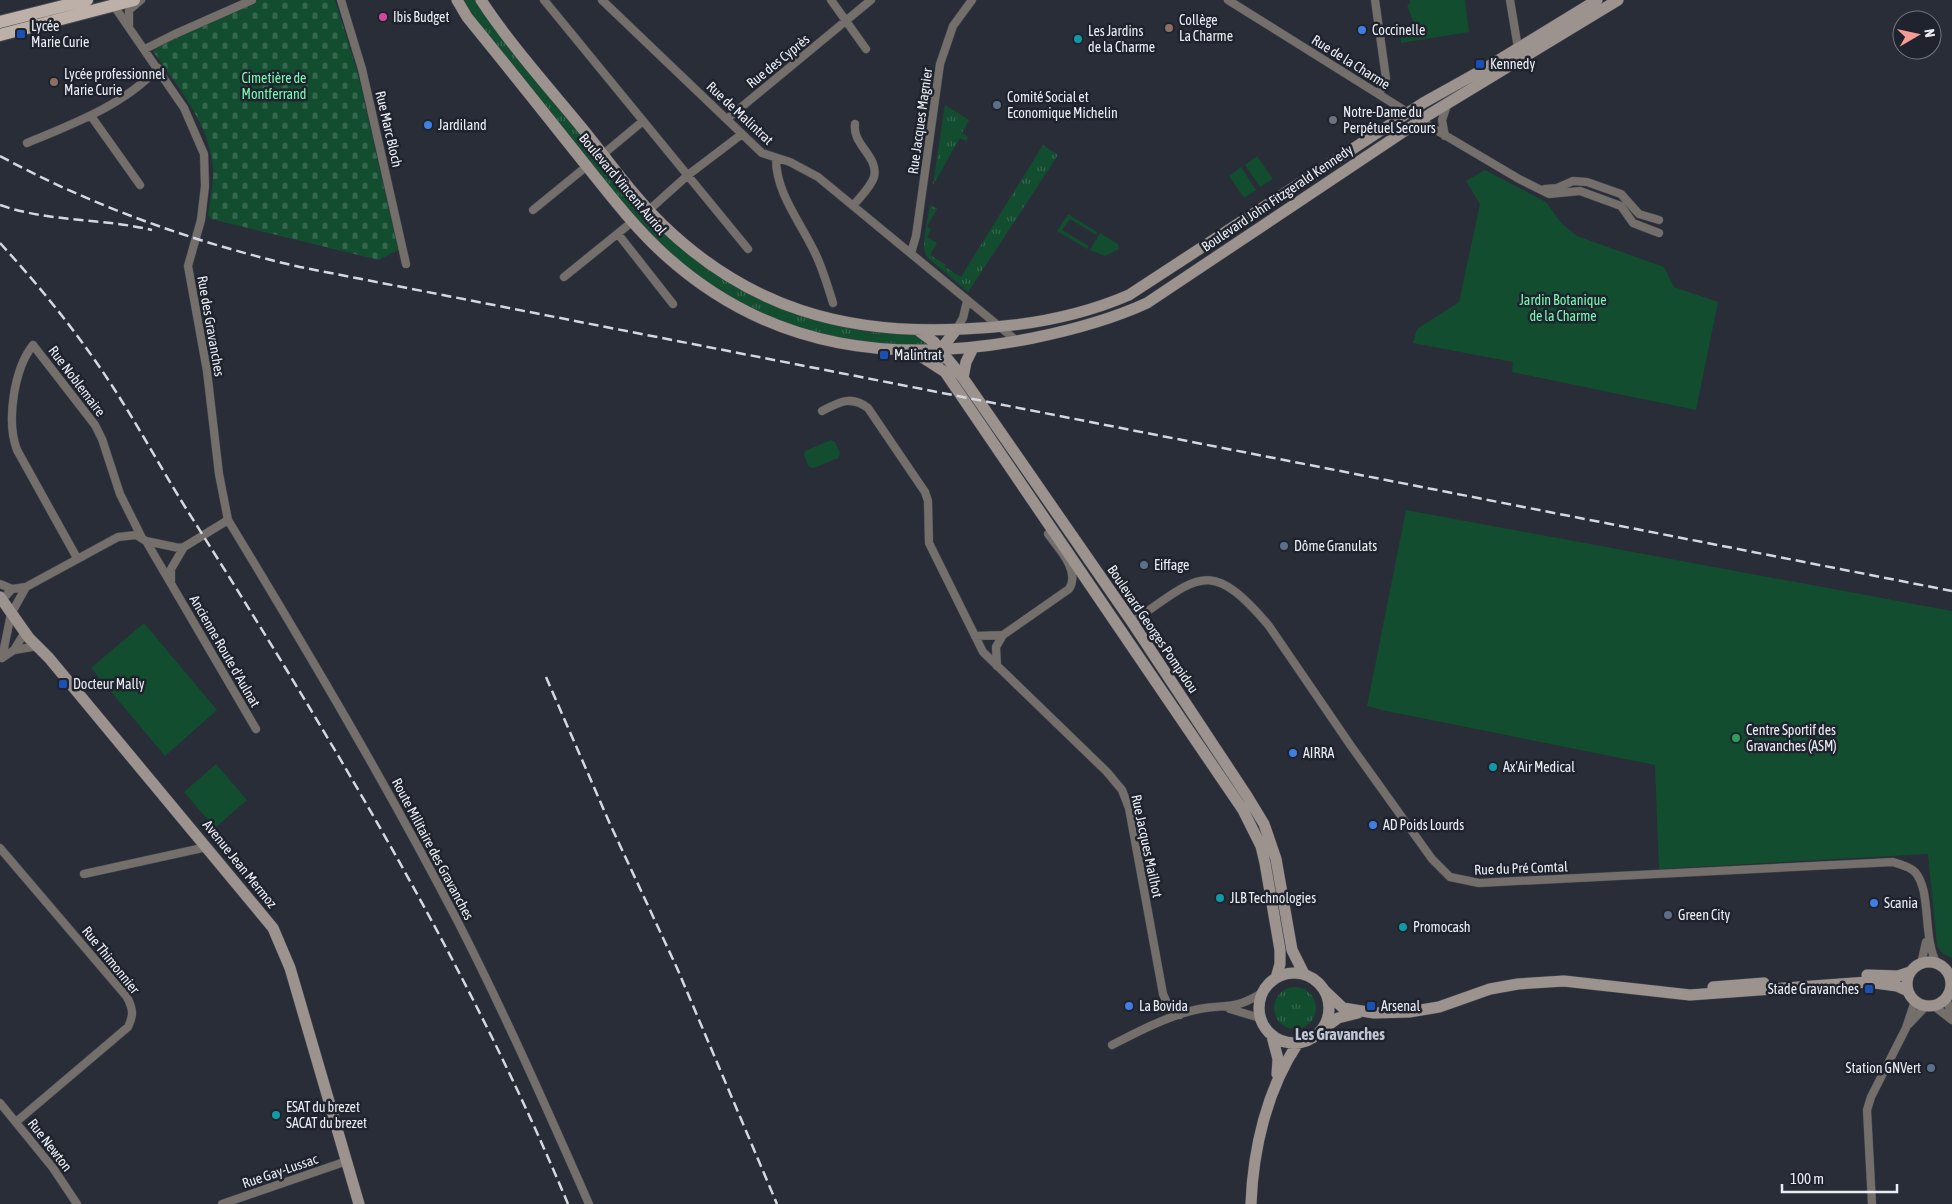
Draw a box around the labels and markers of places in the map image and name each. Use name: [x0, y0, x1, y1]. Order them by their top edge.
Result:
place label: Ibis Budget: [393, 9, 449, 25]
marker: Ibis Budget: [377, 11, 389, 23]
place label: Collège La Charme: [1179, 12, 1233, 44]
place label: Lycée Marie Curie: [31, 18, 89, 50]
marker: Collège La Charme: [1163, 22, 1175, 34]
place label: Coccinelle: [1372, 22, 1425, 38]
place label: Les Jardins de la Charme: [1088, 23, 1155, 55]
marker: Coccinelle: [1356, 24, 1368, 36]
marker: Lycée Marie Curie: [15, 28, 27, 40]
marker: Les Jardins de la Charme: [1072, 33, 1084, 45]
place label: Kennedy: [1490, 56, 1535, 72]
marker: Kennedy: [1474, 58, 1486, 70]
place label: Lycée professionnel Marie Curie: [64, 66, 166, 98]
marker: Lycée professionnel Marie Curie: [48, 76, 60, 88]
place label: Comité Social et Economique Michelin: [1007, 89, 1118, 121]
marker: Comité Social et Economique Michelin: [991, 99, 1003, 111]
place label: Notre-Dame du Perpétuel Secours: [1343, 104, 1436, 136]
marker: Notre-Dame du Perpétuel Secours: [1327, 114, 1339, 126]
place label: Jardiland: [438, 117, 487, 133]
marker: Jardiland: [422, 119, 434, 131]
place label: Malintrat: [894, 347, 942, 363]
marker: Malintrat: [878, 349, 890, 361]
place label: Dôme Granulats: [1294, 538, 1377, 554]
marker: Dôme Granulats: [1278, 540, 1290, 552]
place label: Eiffage: [1154, 557, 1189, 573]
marker: Eiffage: [1138, 559, 1150, 571]
place label: Docteur Mally: [73, 676, 145, 692]
marker: Docteur Mally: [57, 678, 69, 690]
place label: Centre Sportif des Gravanches (ASM): [1746, 722, 1837, 754]
marker: Centre Sportif des Gravanches (ASM): [1730, 732, 1742, 744]
place label: AIRRA: [1303, 745, 1334, 761]
marker: AIRRA: [1287, 747, 1299, 759]
place label: Ax'Air Medical: [1503, 759, 1575, 775]
marker: Ax'Air Medical: [1487, 761, 1499, 773]
place label: AD Poids Lourds: [1383, 817, 1464, 833]
marker: AD Poids Lourds: [1367, 819, 1379, 831]
place label: JLB Technologies: [1230, 890, 1316, 906]
marker: JLB Technologies: [1214, 892, 1226, 904]
place label: Scania: [1884, 895, 1918, 911]
marker: Scania: [1868, 897, 1880, 909]
place label: Green City: [1678, 907, 1730, 923]
marker: Green City: [1662, 909, 1674, 921]
place label: Promocash: [1413, 919, 1471, 935]
marker: Promocash: [1397, 921, 1409, 933]
place label: Stade Gravanches: [1768, 981, 1859, 997]
marker: Stade Gravanches: [1863, 983, 1875, 995]
place label: La Bovida: [1139, 998, 1188, 1014]
place label: Arsenal: [1381, 998, 1421, 1014]
marker: La Bovida: [1123, 1000, 1135, 1012]
marker: Arsenal: [1365, 1000, 1377, 1012]
place label: Station GNVert: [1846, 1060, 1921, 1076]
marker: Station GNVert: [1925, 1062, 1937, 1074]
place label: ESAT du brezet SACAT du brezet: [286, 1099, 367, 1131]
marker: ESAT du brezet SACAT du brezet: [270, 1109, 282, 1121]

